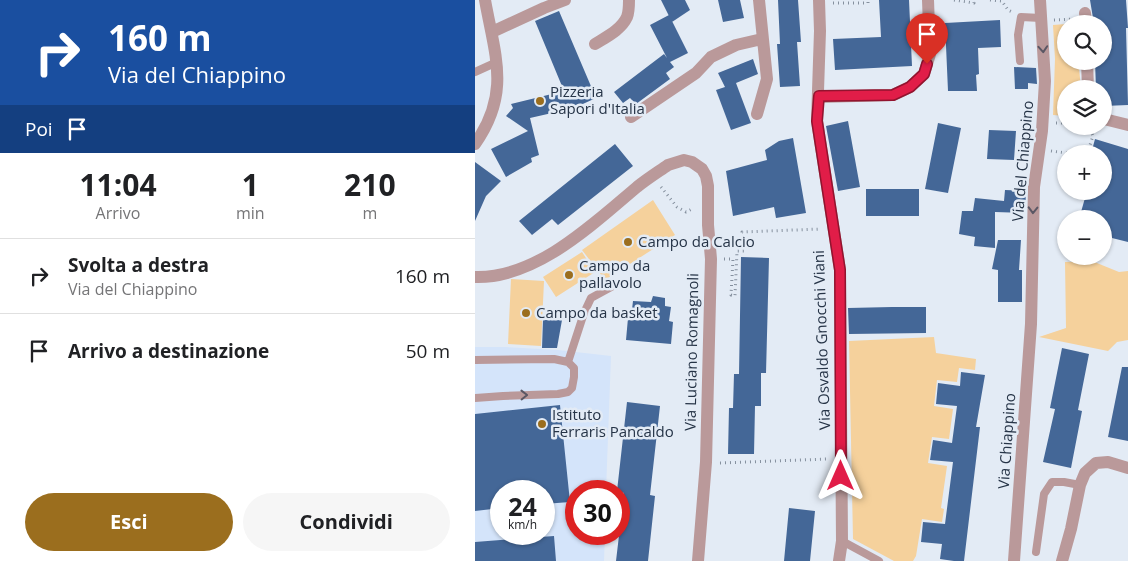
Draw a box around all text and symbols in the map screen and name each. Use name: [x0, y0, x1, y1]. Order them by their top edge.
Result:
pin: [906, 13, 948, 64]
text: 160 m: [108, 14, 212, 61]
map controls: [1057, 15, 1112, 265]
button: search: [1057, 15, 1112, 70]
icon: right: [25, 20, 90, 85]
icon: arrive: [913, 20, 941, 48]
one-way arrow: [1037, 45, 1048, 53]
text: Via del Chiappino: [108, 59, 286, 89]
button: layers: [1057, 80, 1112, 135]
place label: Pizzeria Sapori d'Italia: [550, 81, 645, 118]
marker: Pizzeria Sapori d'Italia: [534, 95, 546, 107]
street label: Via del Chiappino: [1007, 100, 1037, 222]
icon: arrive: [63, 115, 91, 143]
text: Poi: [25, 116, 53, 142]
button: +: [1057, 145, 1112, 200]
text: 11:04: [79, 164, 157, 205]
text: 1: [242, 164, 259, 205]
text: 210: [344, 164, 396, 205]
text: Arrivo: [96, 202, 140, 224]
text: min: [236, 202, 265, 224]
text: m: [362, 202, 377, 224]
one-way arrow: [1028, 207, 1039, 215]
button: −: [1057, 210, 1112, 265]
place label: Campo da Calcio: [638, 231, 755, 251]
marker: Campo da Calcio: [622, 236, 634, 248]
street label: Via Osvaldo Gnocchi Viani: [808, 250, 834, 430]
text: Svolta a destra: [68, 252, 209, 278]
place label: Campo da pallavolo: [579, 255, 650, 292]
icon: right: [25, 262, 53, 290]
text: 160 m: [395, 263, 450, 289]
marker: Campo da pallavolo: [563, 269, 575, 281]
street label: Via Luciano Romagnoli: [680, 273, 702, 431]
text: Via del Chiappino: [68, 278, 197, 300]
place label: Campo da basket: [536, 302, 658, 322]
marker: Campo da basket: [520, 307, 532, 319]
icon: arrive: [25, 337, 53, 365]
text: Arrivo a destinazione: [68, 338, 269, 364]
text: 50 m: [406, 338, 450, 364]
one-way arrow: [520, 390, 528, 400]
street label: Via Chiappino: [993, 392, 1019, 490]
place label: Istituto Ferraris Pancaldo: [552, 404, 674, 441]
marker: Istituto Ferraris Pancaldo: [536, 418, 548, 430]
position arrow: [814, 449, 866, 501]
speed limit sign: 30: [565, 480, 630, 545]
text: 24: [508, 489, 537, 523]
button: Esci: [25, 493, 233, 551]
button: Condividi: [243, 493, 450, 551]
text: km/h: [508, 516, 537, 533]

